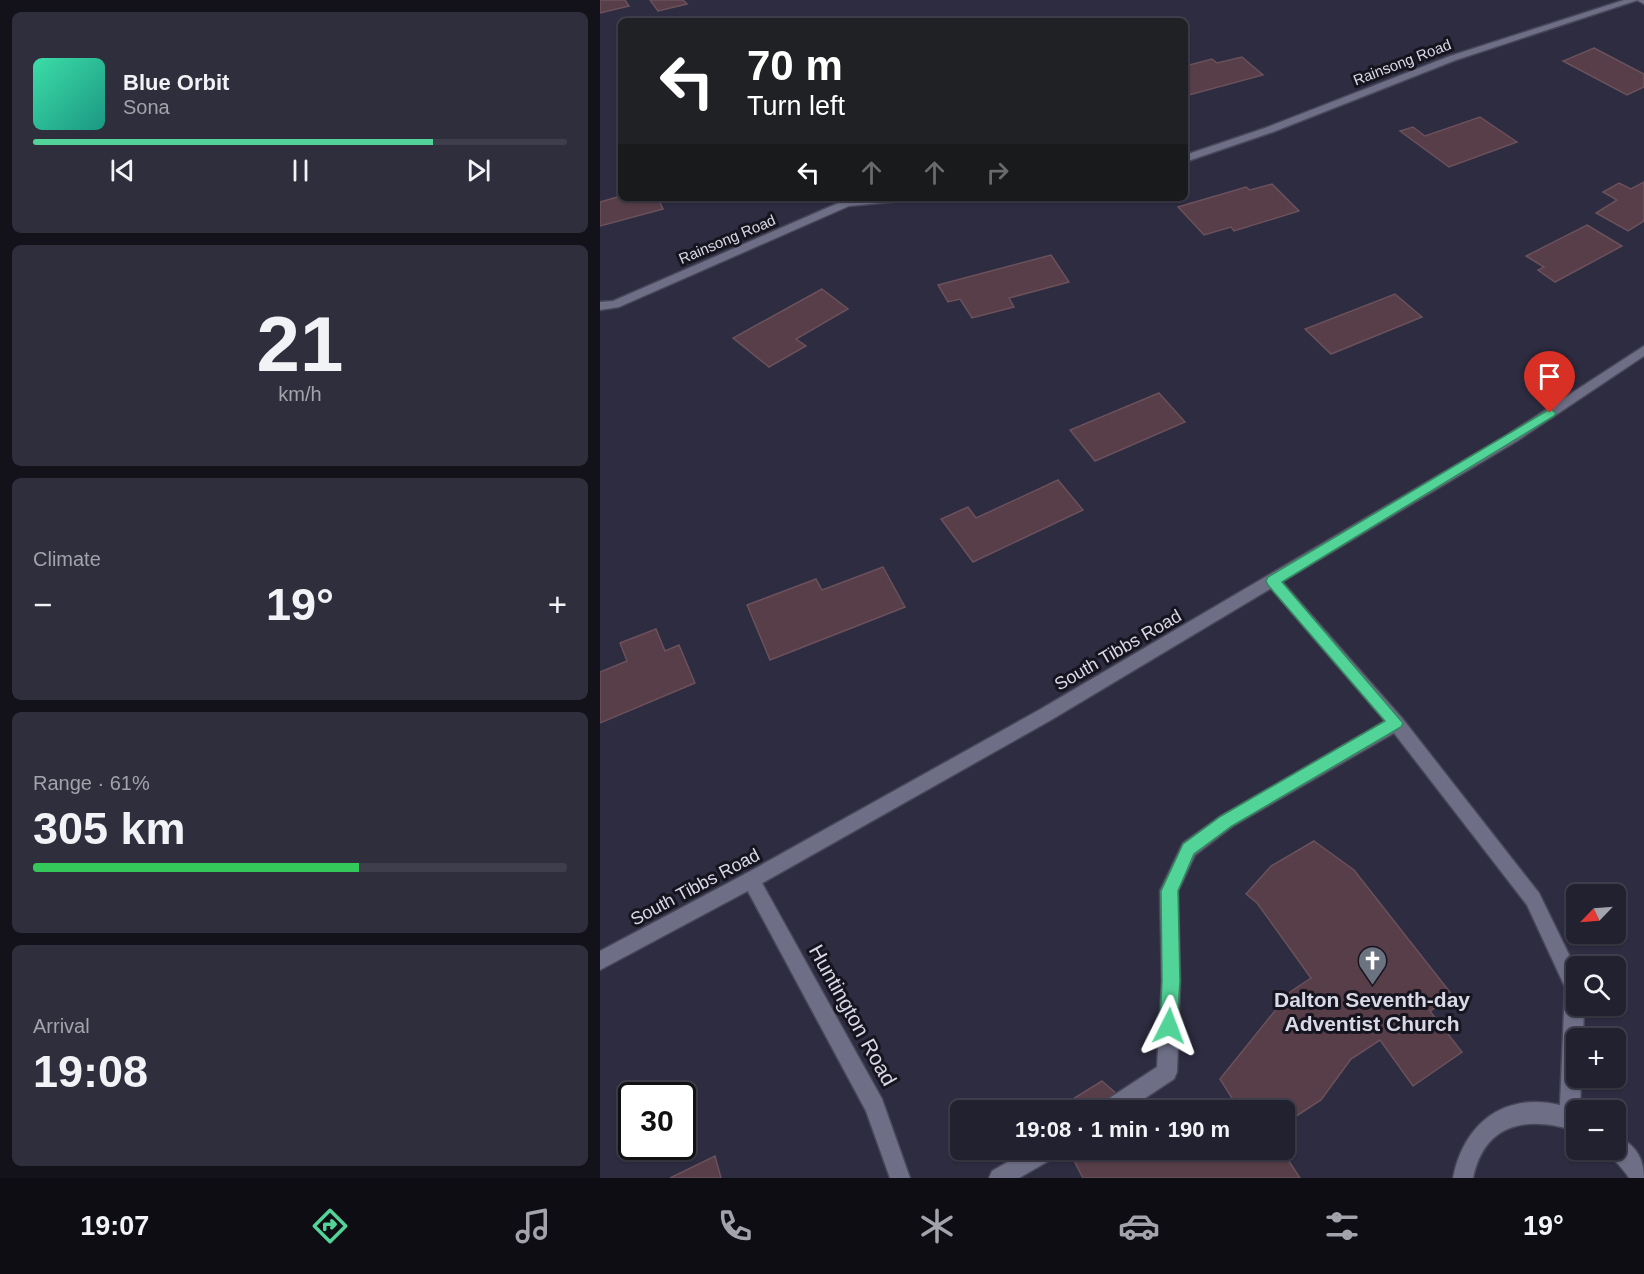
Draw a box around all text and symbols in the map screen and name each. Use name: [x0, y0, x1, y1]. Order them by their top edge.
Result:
street label: Rainsong Road: [1351, 36, 1453, 88]
icon: left: [648, 42, 726, 120]
text: 70 m: [747, 42, 843, 89]
text: Blue Orbit: [123, 70, 229, 95]
text: Turn left: [747, 91, 845, 121]
text: Sona: [123, 96, 170, 118]
icon: previous: [106, 154, 139, 187]
icon: pause: [284, 154, 317, 187]
icon: next: [462, 154, 495, 187]
icon: left: [792, 156, 825, 189]
icon: ahead: [855, 156, 888, 189]
icon: ahead: [918, 156, 951, 189]
icon: right: [981, 156, 1014, 189]
street label: Rainsong Road: [676, 211, 778, 267]
text: 21: [257, 300, 343, 388]
pin: [1524, 351, 1575, 413]
icon: arrive: [1533, 360, 1566, 393]
text: km/h: [278, 383, 322, 405]
text: Climate: [33, 548, 101, 570]
text: 19°: [266, 579, 334, 630]
text: −: [33, 586, 52, 623]
text: +: [548, 586, 567, 623]
street label: South Tibbs Road: [1051, 606, 1185, 694]
text: Range · 61%: [33, 772, 150, 794]
text: 305 km: [33, 803, 186, 854]
street label: South Tibbs Road: [627, 845, 763, 929]
north arrow: [1566, 884, 1626, 944]
map controls: [1566, 884, 1626, 1160]
street label: Huntington Road: [805, 940, 901, 1090]
church icon: Dalton Seventh-day Adventist Church: [1356, 944, 1388, 986]
button: search: [1566, 956, 1626, 1016]
place label: Dalton Seventh-day Adventist Church: [1274, 988, 1470, 1035]
position arrow: [1137, 994, 1201, 1058]
text: Arrival: [33, 1015, 90, 1037]
button: +: [1566, 1028, 1626, 1088]
text: 19:08: [33, 1046, 148, 1097]
speed limit sign: 30: [618, 1082, 696, 1160]
button: −: [1566, 1100, 1626, 1160]
text: 19:08 · 1 min · 190 m: [1015, 1117, 1230, 1142]
icon: directions: [309, 1205, 351, 1247]
icon: music: [512, 1205, 554, 1247]
icon: phone: [714, 1205, 756, 1247]
icon: climate: [916, 1205, 958, 1247]
icon: car: [1118, 1205, 1160, 1247]
icon: filters: [1321, 1205, 1363, 1247]
text: 19:07: [80, 1211, 149, 1241]
text: 19°: [1523, 1211, 1564, 1241]

